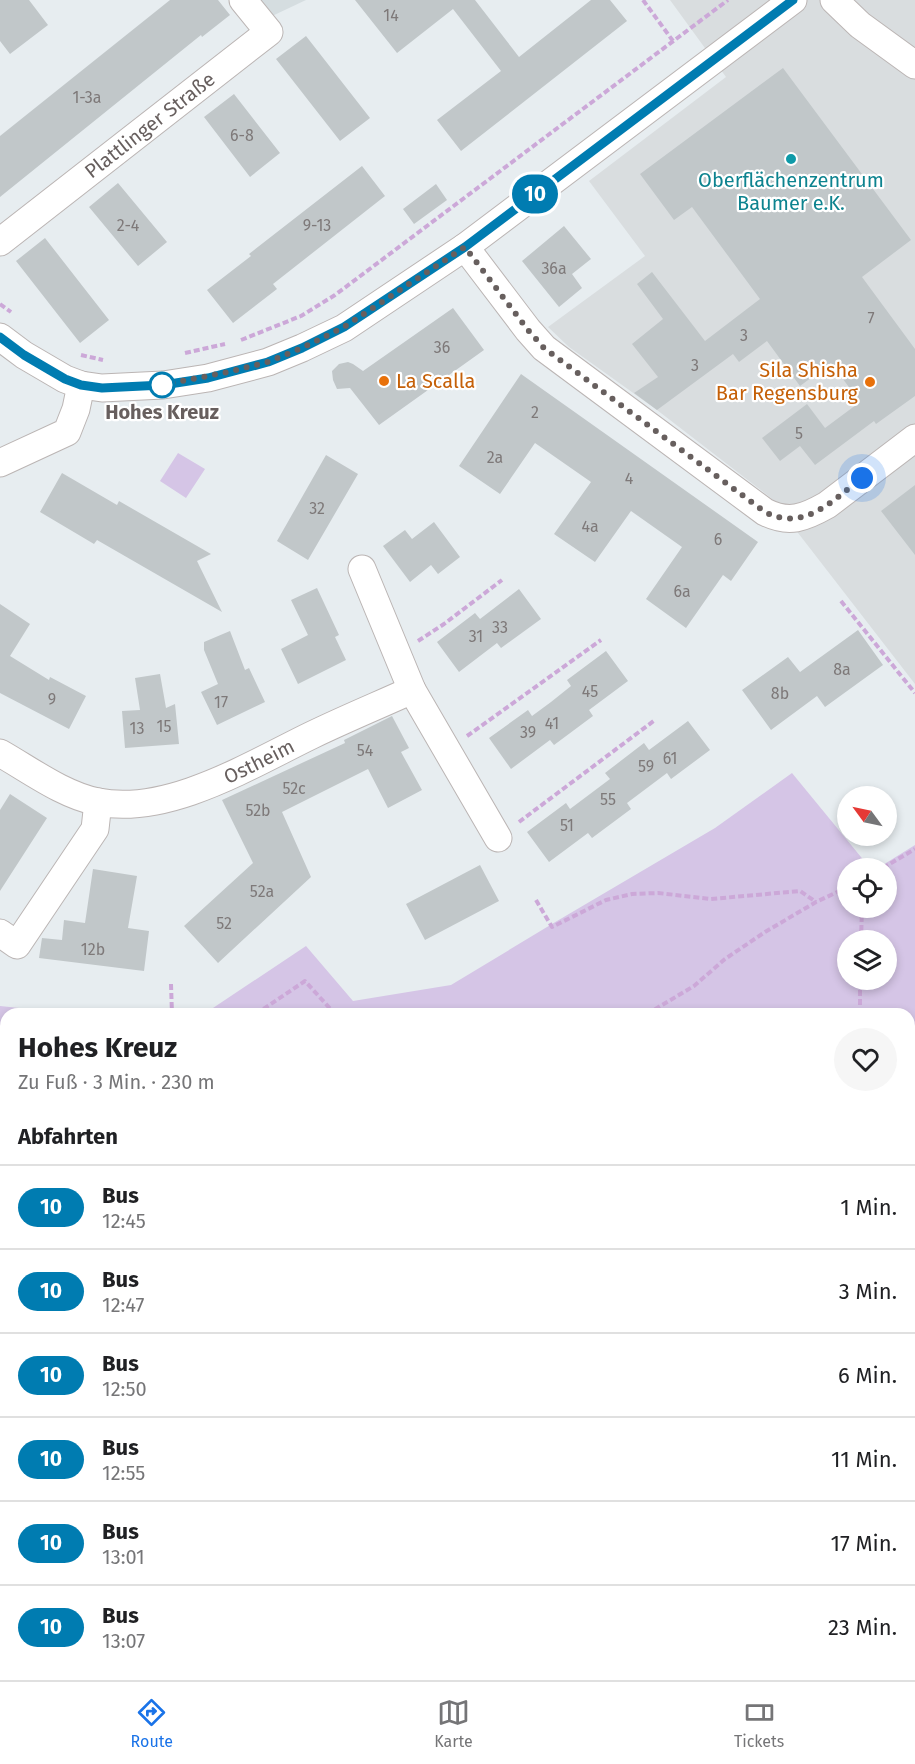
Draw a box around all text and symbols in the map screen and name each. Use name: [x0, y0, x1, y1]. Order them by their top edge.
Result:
house number: 14: [383, 6, 399, 25]
street label: Plattlinger Straße: [80, 67, 220, 183]
house number: 1-3a: [72, 88, 102, 107]
house number: 6-8: [230, 126, 254, 145]
marker: Oberflächenzentrum Baumer e.K.: [784, 152, 798, 166]
place label: Oberflächenzentrum Baumer e.K.: [698, 168, 884, 215]
line badge: 10: [508, 174, 562, 214]
text: 10: [524, 181, 546, 207]
house number: 2-4: [117, 216, 140, 235]
house number: 9-13: [303, 216, 331, 235]
house number: 36a: [541, 259, 567, 278]
house number: 7: [867, 309, 875, 328]
house number: 3: [740, 326, 748, 345]
house number: 36: [434, 338, 450, 357]
house number: 3: [691, 356, 699, 375]
place label: Sila Shisha Bar Regensburg: [716, 358, 859, 405]
place label: La Scalla: [396, 369, 475, 393]
marker: Hohes Kreuz: [149, 372, 175, 398]
marker: La Scalla: [377, 374, 391, 388]
marker: Sila Shisha Bar Regensburg: [863, 375, 877, 389]
place label: Hohes Kreuz: [105, 400, 219, 424]
house number: 2: [531, 403, 539, 422]
house number: 5: [795, 424, 803, 443]
house number: 2a: [487, 448, 503, 467]
your location: [847, 463, 877, 493]
house number: 4: [625, 469, 634, 488]
house number: 32: [309, 499, 325, 518]
house number: 4a: [581, 517, 599, 536]
house number: 6: [714, 530, 722, 549]
house number: 6a: [673, 582, 691, 601]
house number: 33: [492, 618, 508, 637]
house number: 31: [469, 627, 483, 646]
house number: 8a: [833, 660, 851, 679]
house number: 45: [582, 682, 598, 701]
house number: 8b: [771, 684, 789, 703]
house number: 9: [48, 690, 56, 709]
house number: 17: [214, 693, 228, 712]
house number: 41: [545, 714, 559, 733]
house number: 15: [157, 717, 171, 736]
house number: 13: [130, 719, 144, 738]
house number: 39: [520, 723, 536, 742]
street label: Ostheim: [220, 734, 298, 789]
house number: 54: [357, 741, 374, 760]
house number: 61: [663, 749, 677, 768]
house number: 59: [638, 757, 654, 776]
house number: 52c: [282, 779, 306, 798]
north arrow: [837, 786, 897, 846]
map controls: [837, 786, 897, 990]
house number: 55: [600, 790, 616, 809]
house number: 52b: [245, 801, 271, 820]
house number: 51: [560, 816, 574, 835]
button: locate: [837, 858, 897, 918]
house number: 52a: [250, 882, 274, 901]
house number: 52: [216, 914, 232, 933]
button: layers: [837, 930, 897, 990]
house number: 12b: [81, 940, 105, 959]
button: heart: [834, 1028, 897, 1091]
text: Hohes Kreuz: [18, 1031, 177, 1064]
text: Zu Fuß · 3 Min. · 230 m: [18, 1070, 215, 1094]
text: Abfahrten: [18, 1123, 118, 1150]
text: Bus: [102, 1182, 139, 1209]
text: 10: [40, 1194, 62, 1220]
text: 1 Min.: [840, 1194, 897, 1221]
text: 12:45: [102, 1209, 146, 1233]
text: Bus: [102, 1266, 139, 1293]
text: 10: [40, 1278, 62, 1304]
text: 3 Min.: [839, 1278, 897, 1305]
text: 12:47: [102, 1293, 144, 1317]
text: Bus: [102, 1350, 139, 1377]
text: 10: [40, 1362, 62, 1388]
text: 6 Min.: [838, 1362, 897, 1389]
text: 12:50: [102, 1377, 147, 1401]
text: Bus: [102, 1434, 139, 1461]
text: 10: [40, 1446, 62, 1472]
text: 11 Min.: [831, 1446, 897, 1473]
text: 12:55: [102, 1461, 145, 1485]
text: Bus: [102, 1518, 139, 1545]
text: 10: [40, 1530, 62, 1556]
text: 17 Min.: [830, 1530, 897, 1557]
text: 13:01: [102, 1545, 145, 1569]
text: Bus: [102, 1602, 139, 1629]
text: 10: [40, 1614, 62, 1640]
text: 23 Min.: [828, 1614, 897, 1641]
text: 13:07: [102, 1629, 145, 1653]
tab: Route: [131, 1696, 173, 1751]
tab: Karte: [434, 1696, 473, 1751]
tab: Tickets: [734, 1696, 784, 1751]

